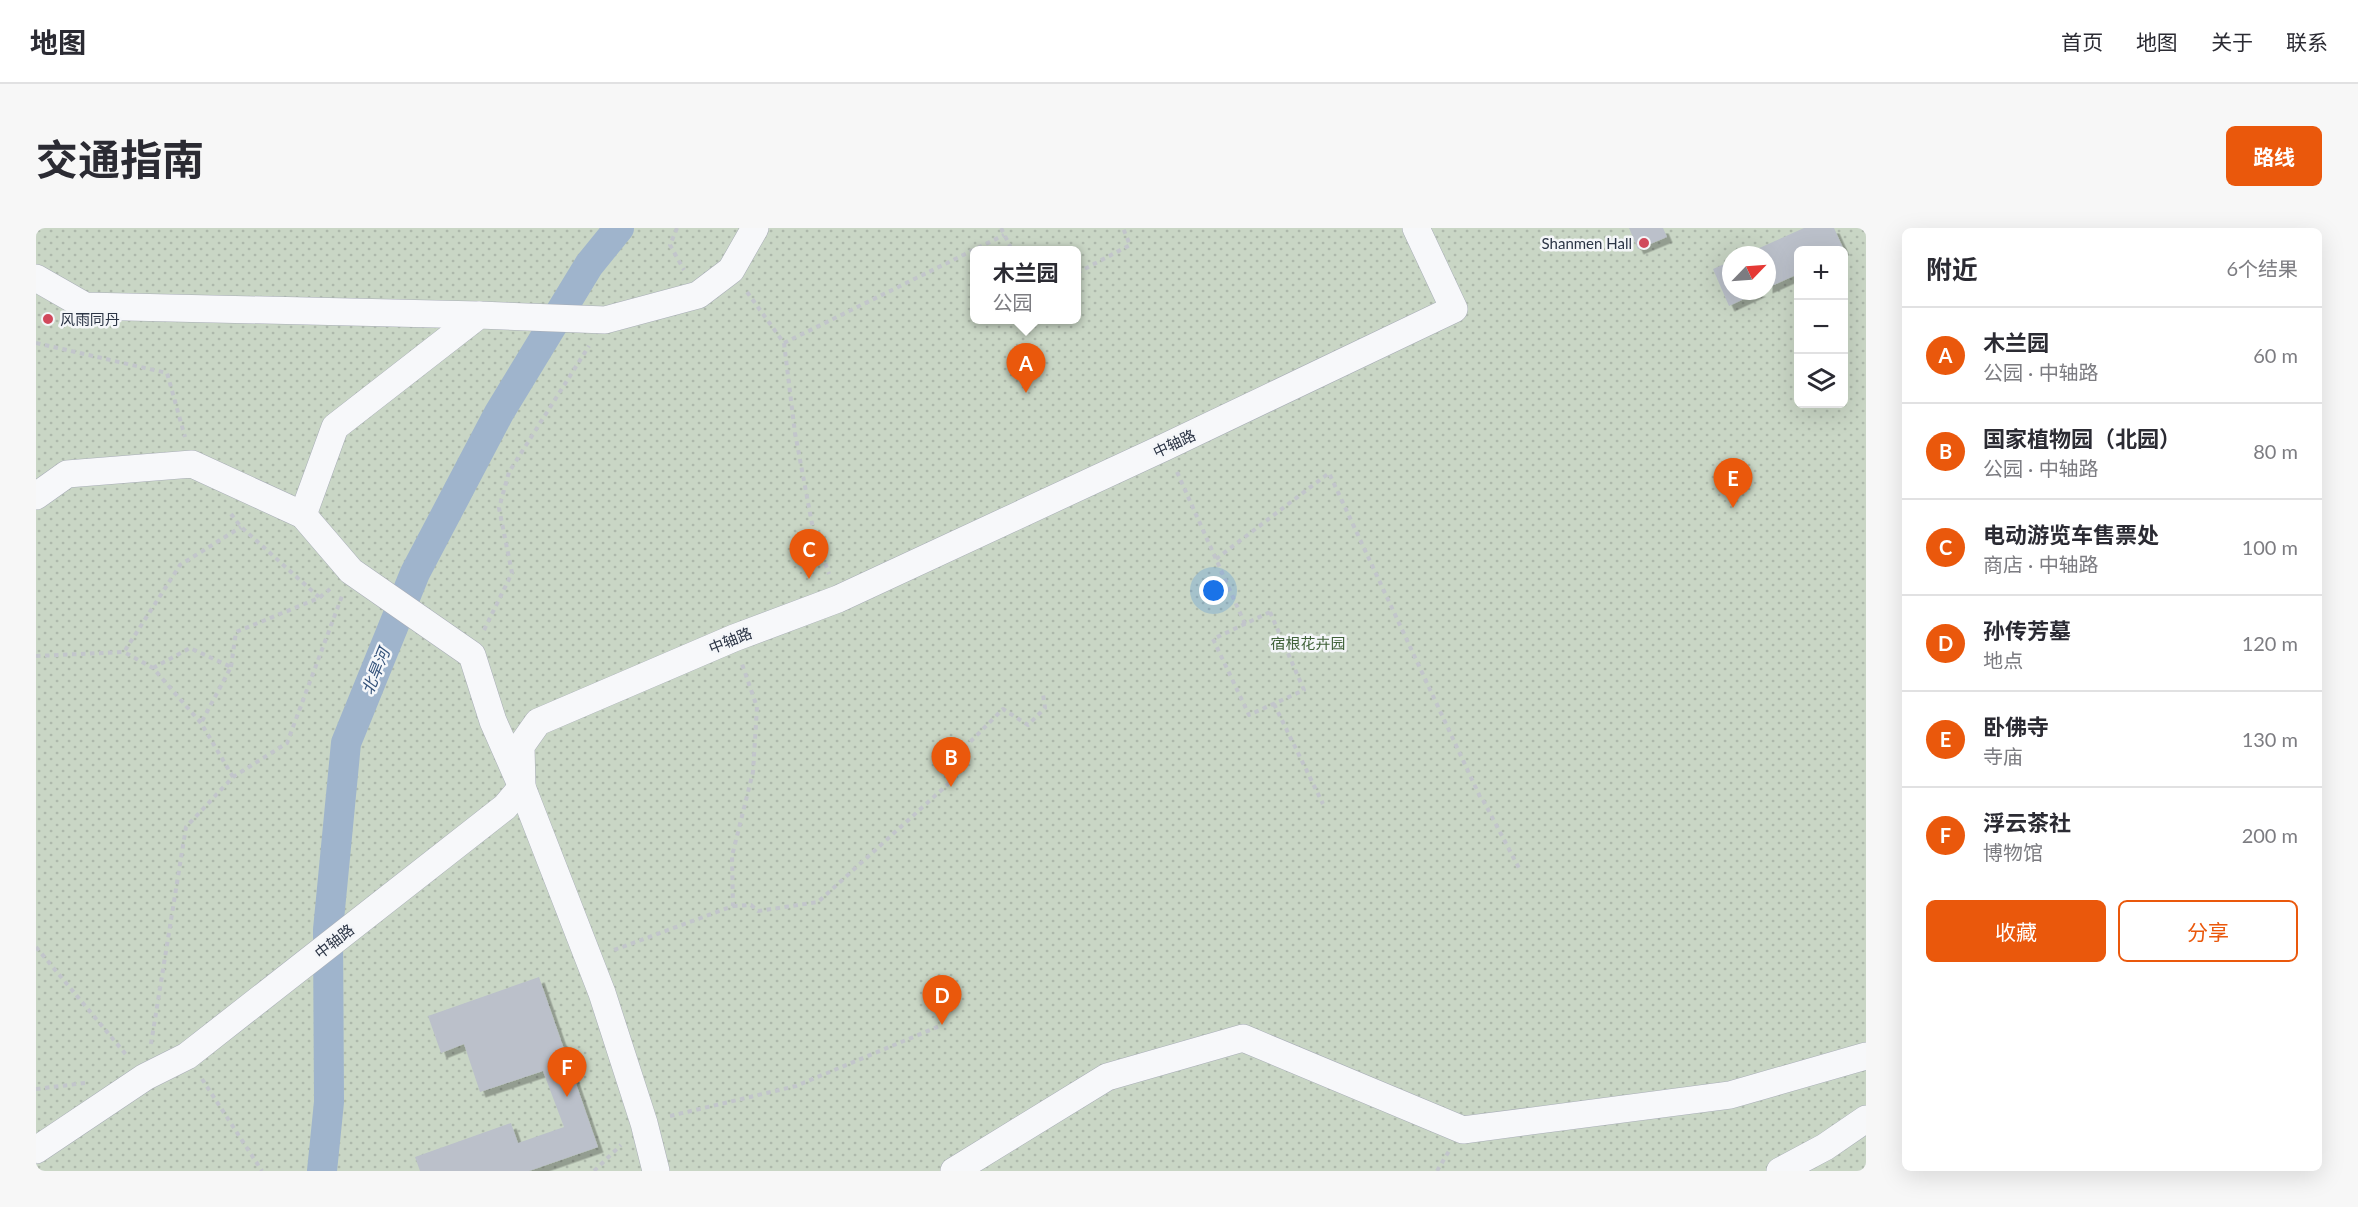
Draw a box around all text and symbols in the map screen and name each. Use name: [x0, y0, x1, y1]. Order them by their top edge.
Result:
text: 地图: [30, 25, 86, 59]
text: 首页: [2061, 29, 2103, 54]
text: 地图: [2136, 29, 2178, 54]
text: 关于: [2211, 29, 2253, 54]
text: 联系: [2286, 29, 2328, 54]
button: 路线: [2226, 126, 2322, 186]
text: 交通指南: [36, 134, 204, 184]
place label: Shanmen Hall: [1542, 234, 1632, 252]
marker: Shanmen Hall: [1637, 236, 1651, 250]
popup: [970, 246, 1081, 324]
north arrow: [1722, 246, 1776, 300]
map controls: [1794, 246, 1848, 408]
button: +: [1794, 246, 1848, 300]
text: 附近: [1926, 253, 1978, 285]
text: 6个结果: [2226, 256, 2298, 280]
text: 木兰园: [992, 259, 1059, 286]
text: 公园: [992, 290, 1032, 314]
button: −: [1794, 300, 1848, 354]
place label: 风雨同丹: [60, 310, 120, 328]
marker: 风雨同丹: [41, 312, 55, 326]
text: 木兰园: [1983, 329, 2049, 356]
text: A: [1939, 343, 1952, 367]
text: 60 m: [2253, 343, 2298, 367]
pin: A: [1006, 344, 1046, 393]
button: layers: [1794, 354, 1848, 408]
text: 公园 · 中轴路: [1983, 360, 2098, 384]
street label: 中轴路: [1150, 425, 1198, 461]
text: 国家植物园（北园）: [1983, 425, 2181, 452]
text: B: [1939, 439, 1952, 463]
text: 80 m: [2253, 439, 2298, 463]
text: 公园 · 中轴路: [1983, 456, 2098, 480]
pin: E: [1714, 458, 1752, 508]
text: 电动游览车售票处: [1983, 521, 2159, 548]
pin: C: [790, 530, 828, 579]
text: C: [1939, 535, 1952, 559]
text: 100 m: [2242, 535, 2298, 559]
text: 商店 · 中轴路: [1983, 552, 2098, 576]
your location: [1199, 576, 1228, 605]
text: 孙传芳墓: [1983, 617, 2071, 644]
street label: 中轴路: [706, 623, 754, 657]
text: D: [1938, 631, 1953, 655]
text: 120 m: [2242, 631, 2298, 655]
park label: 宿根花卉园: [1270, 634, 1346, 652]
water label: 北旱河: [357, 642, 394, 697]
text: 地点: [1983, 648, 2023, 672]
text: 卧佛寺: [1983, 713, 2049, 740]
text: E: [1940, 727, 1951, 751]
text: 130 m: [2242, 727, 2298, 751]
pin: B: [932, 738, 970, 787]
text: 寺庙: [1983, 744, 2023, 768]
text: 浮云茶社: [1983, 809, 2071, 836]
text: F: [1940, 823, 1951, 847]
text: 200 m: [2242, 823, 2298, 847]
text: 博物馆: [1983, 840, 2043, 864]
button: 收藏: [1926, 900, 2106, 962]
button: 分享: [2118, 900, 2298, 962]
street label: 中轴路: [311, 920, 357, 962]
pin: D: [922, 976, 962, 1025]
pin: F: [548, 1048, 586, 1097]

